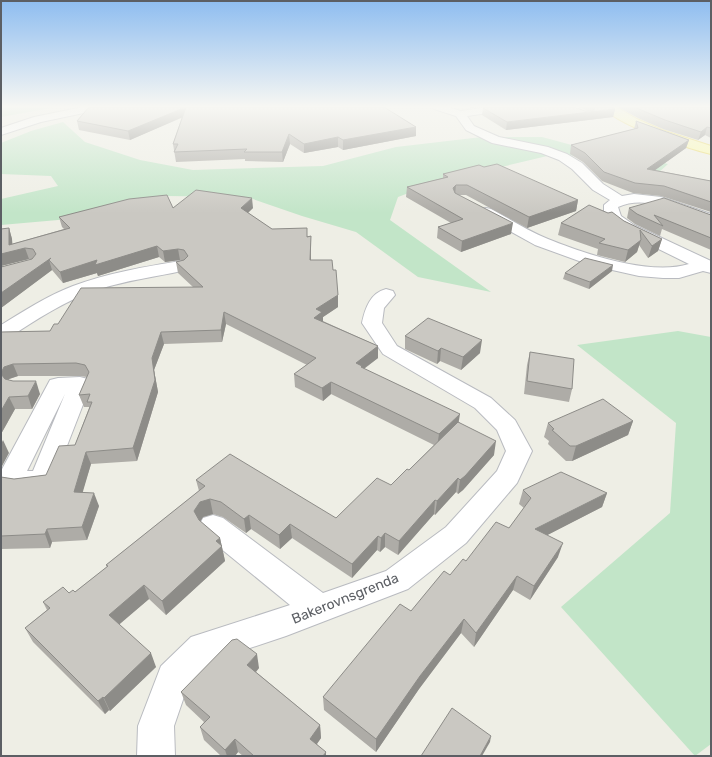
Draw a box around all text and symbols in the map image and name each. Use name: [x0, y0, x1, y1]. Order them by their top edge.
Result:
street label: Bakerovnsgrenda: [289, 569, 401, 628]

